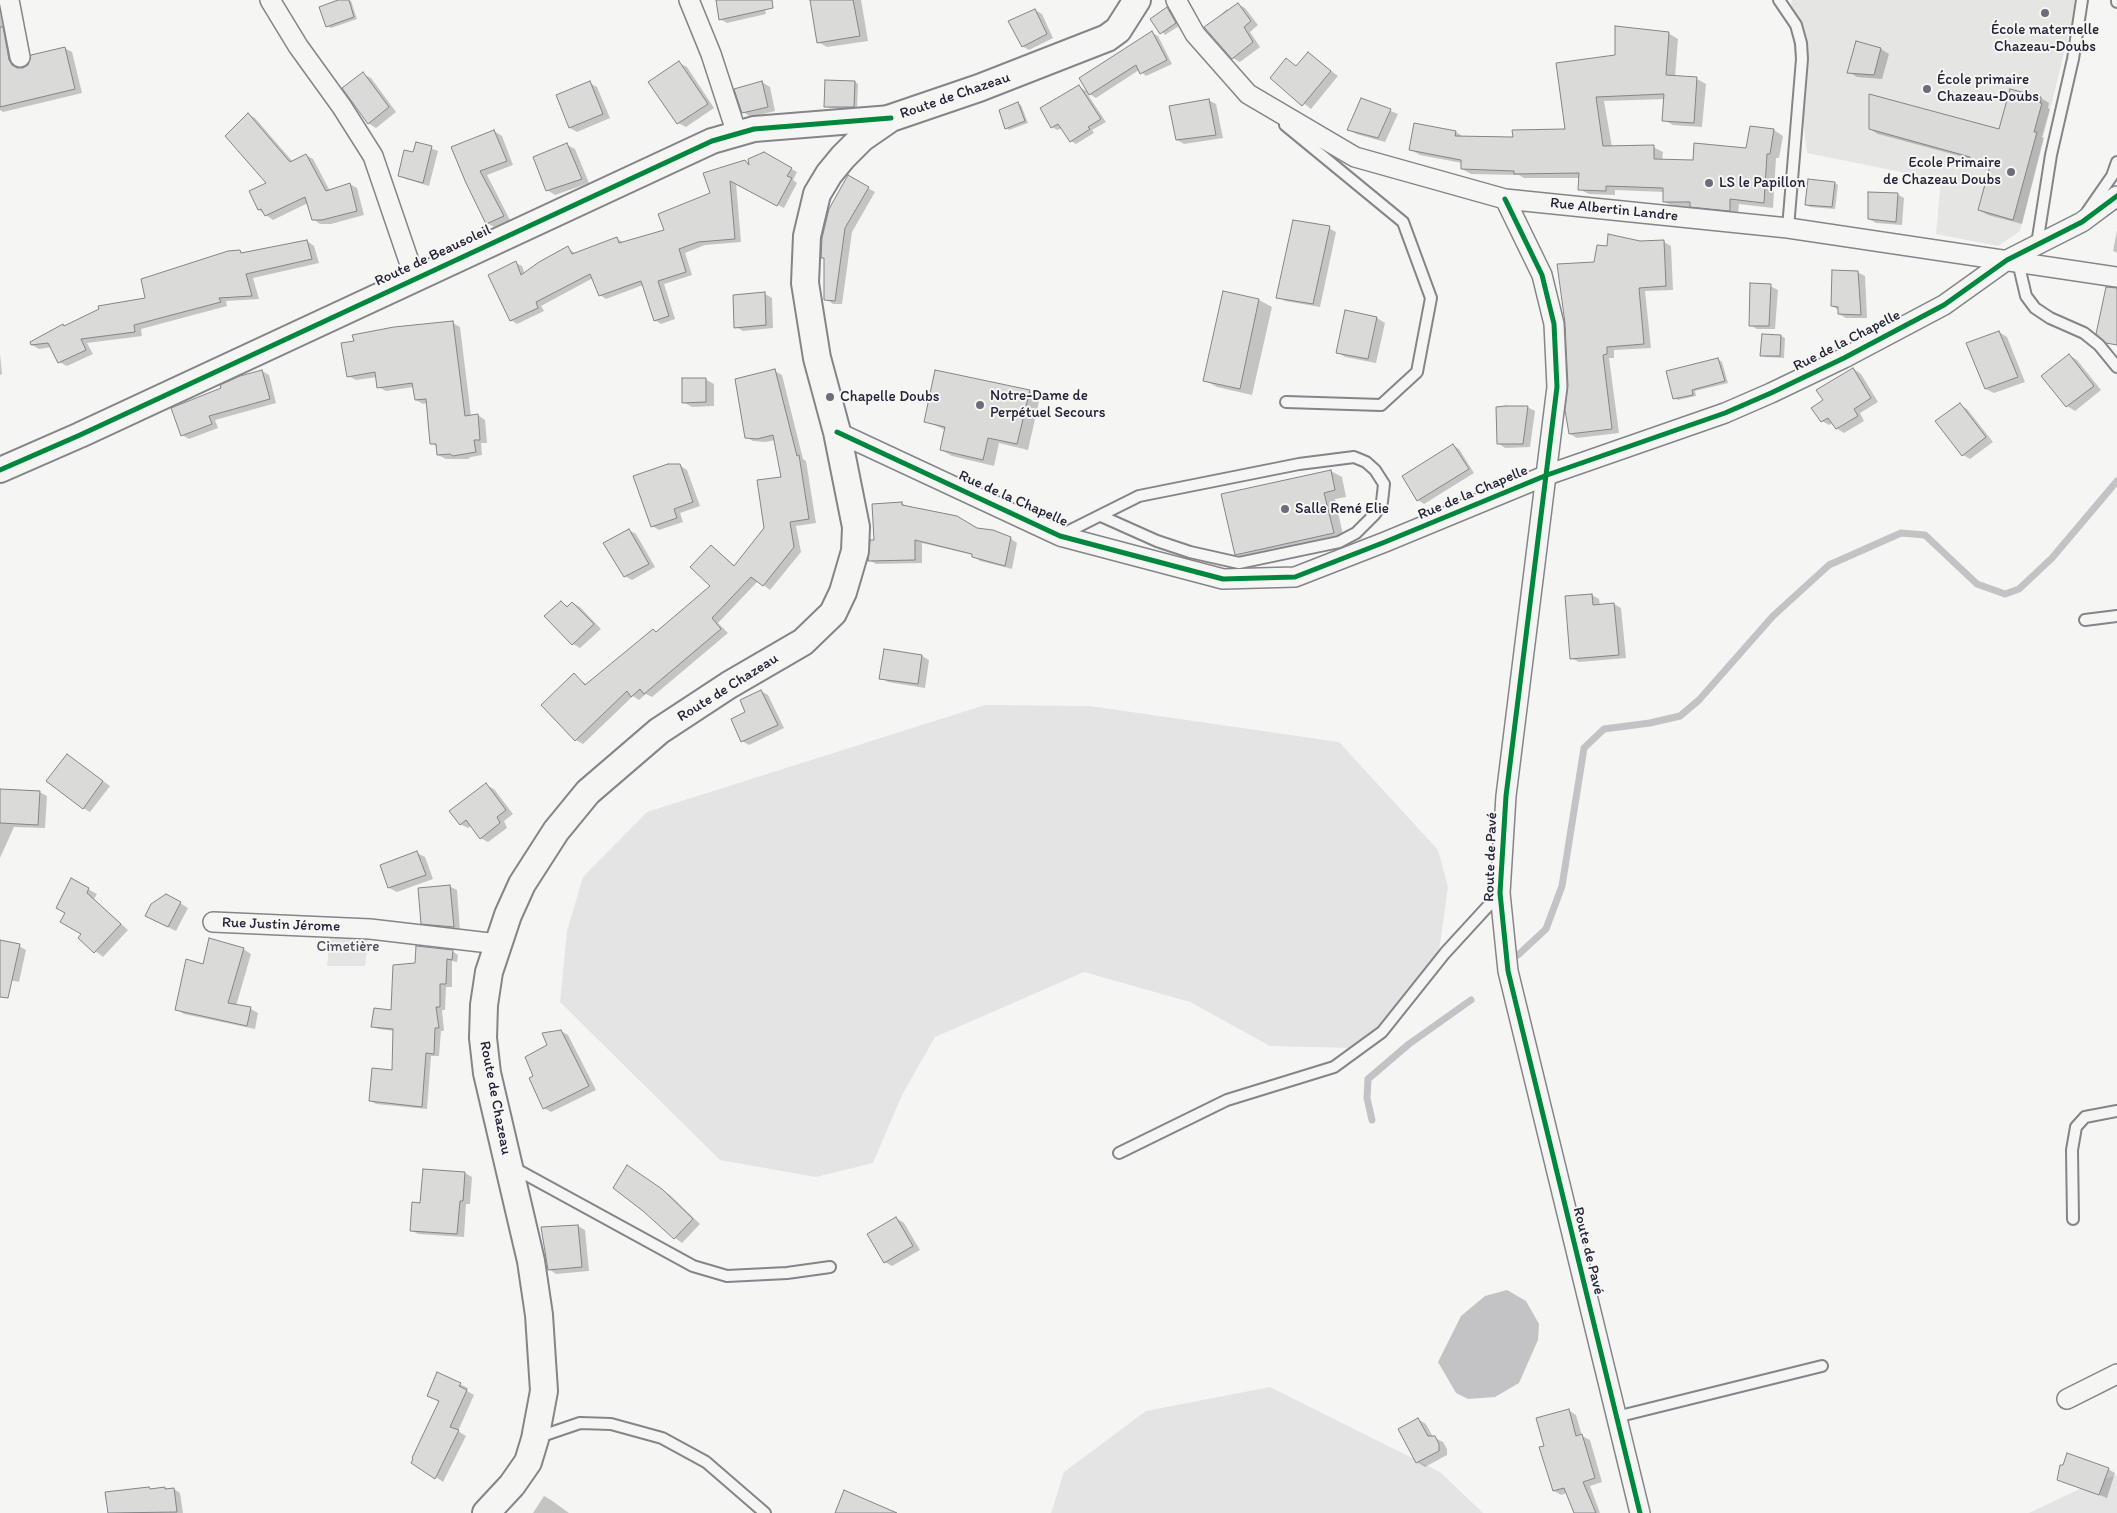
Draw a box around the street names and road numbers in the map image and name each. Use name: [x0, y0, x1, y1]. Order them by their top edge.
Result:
street label: Route de Chazeau: [898, 69, 1012, 123]
street label: Rue Albertin Landre: [1549, 194, 1679, 226]
street label: Route de Beausoleil: [372, 221, 494, 291]
street label: Rue de la Chapelle: [1790, 306, 1904, 376]
street label: Rue de la Chapelle: [1415, 462, 1531, 524]
street label: Rue de la Chapelle: [956, 467, 1070, 531]
street label: Route de Chazeau: [674, 650, 782, 726]
street label: Route de Pavé: [1480, 812, 1502, 902]
street label: Rue Justin Jérome: [222, 914, 340, 936]
street label: Route de Chazeau: [475, 1040, 515, 1156]
street label: Route de Pavé: [1568, 1205, 1608, 1297]

